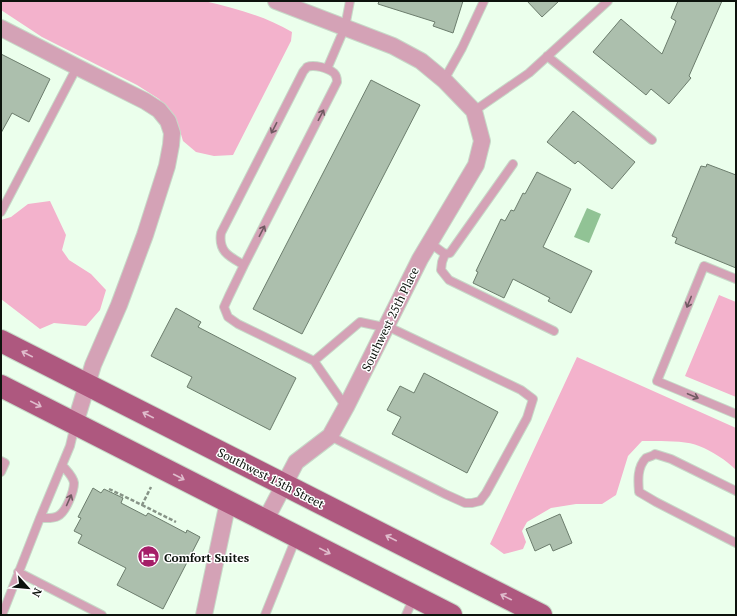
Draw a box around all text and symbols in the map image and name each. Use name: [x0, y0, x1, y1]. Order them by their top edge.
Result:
one-way arrow: [318, 109, 325, 121]
one-way arrow: [270, 122, 277, 134]
one-way arrow: [259, 225, 266, 237]
street label: Southwest 25th Place: [358, 264, 422, 374]
one-way arrow: [685, 295, 692, 307]
one-way arrow: [21, 350, 33, 357]
one-way arrow: [686, 393, 698, 400]
one-way arrow: [30, 401, 42, 408]
one-way arrow: [142, 411, 154, 418]
street label: Southwest 13th Street: [215, 445, 327, 512]
one-way arrow: [172, 474, 184, 481]
one-way arrow: [66, 494, 73, 506]
one-way arrow: [385, 534, 397, 542]
hotel icon: Comfort Suites: [135, 544, 161, 570]
one-way arrow: [319, 548, 331, 555]
place label: Comfort Suites: [164, 550, 250, 565]
north arrow: [8, 568, 48, 608]
text: N: [28, 586, 45, 600]
one-way arrow: [501, 593, 513, 600]

